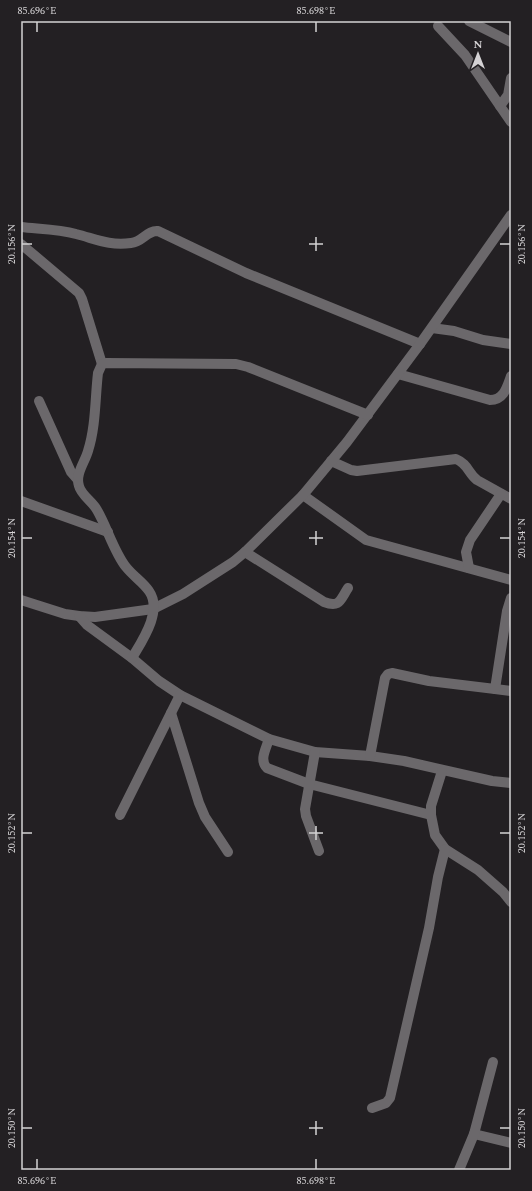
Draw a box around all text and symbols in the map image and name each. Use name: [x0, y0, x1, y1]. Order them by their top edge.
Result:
text: 85.696°E: [17, 3, 57, 19]
text: 85.698°E: [296, 3, 336, 19]
north arrow: [458, 34, 498, 74]
text: N: [474, 36, 483, 53]
text: 20.156°N: [4, 224, 20, 264]
text: 20.156°N: [514, 224, 530, 264]
text: 20.154°N: [4, 518, 20, 558]
text: 20.154°N: [514, 518, 530, 558]
text: 20.152°N: [4, 813, 20, 853]
text: 20.152°N: [514, 813, 530, 853]
text: 20.150°N: [4, 1108, 20, 1148]
text: 20.150°N: [514, 1108, 530, 1148]
text: 85.696°E: [17, 1173, 57, 1189]
text: 85.698°E: [296, 1173, 336, 1189]

